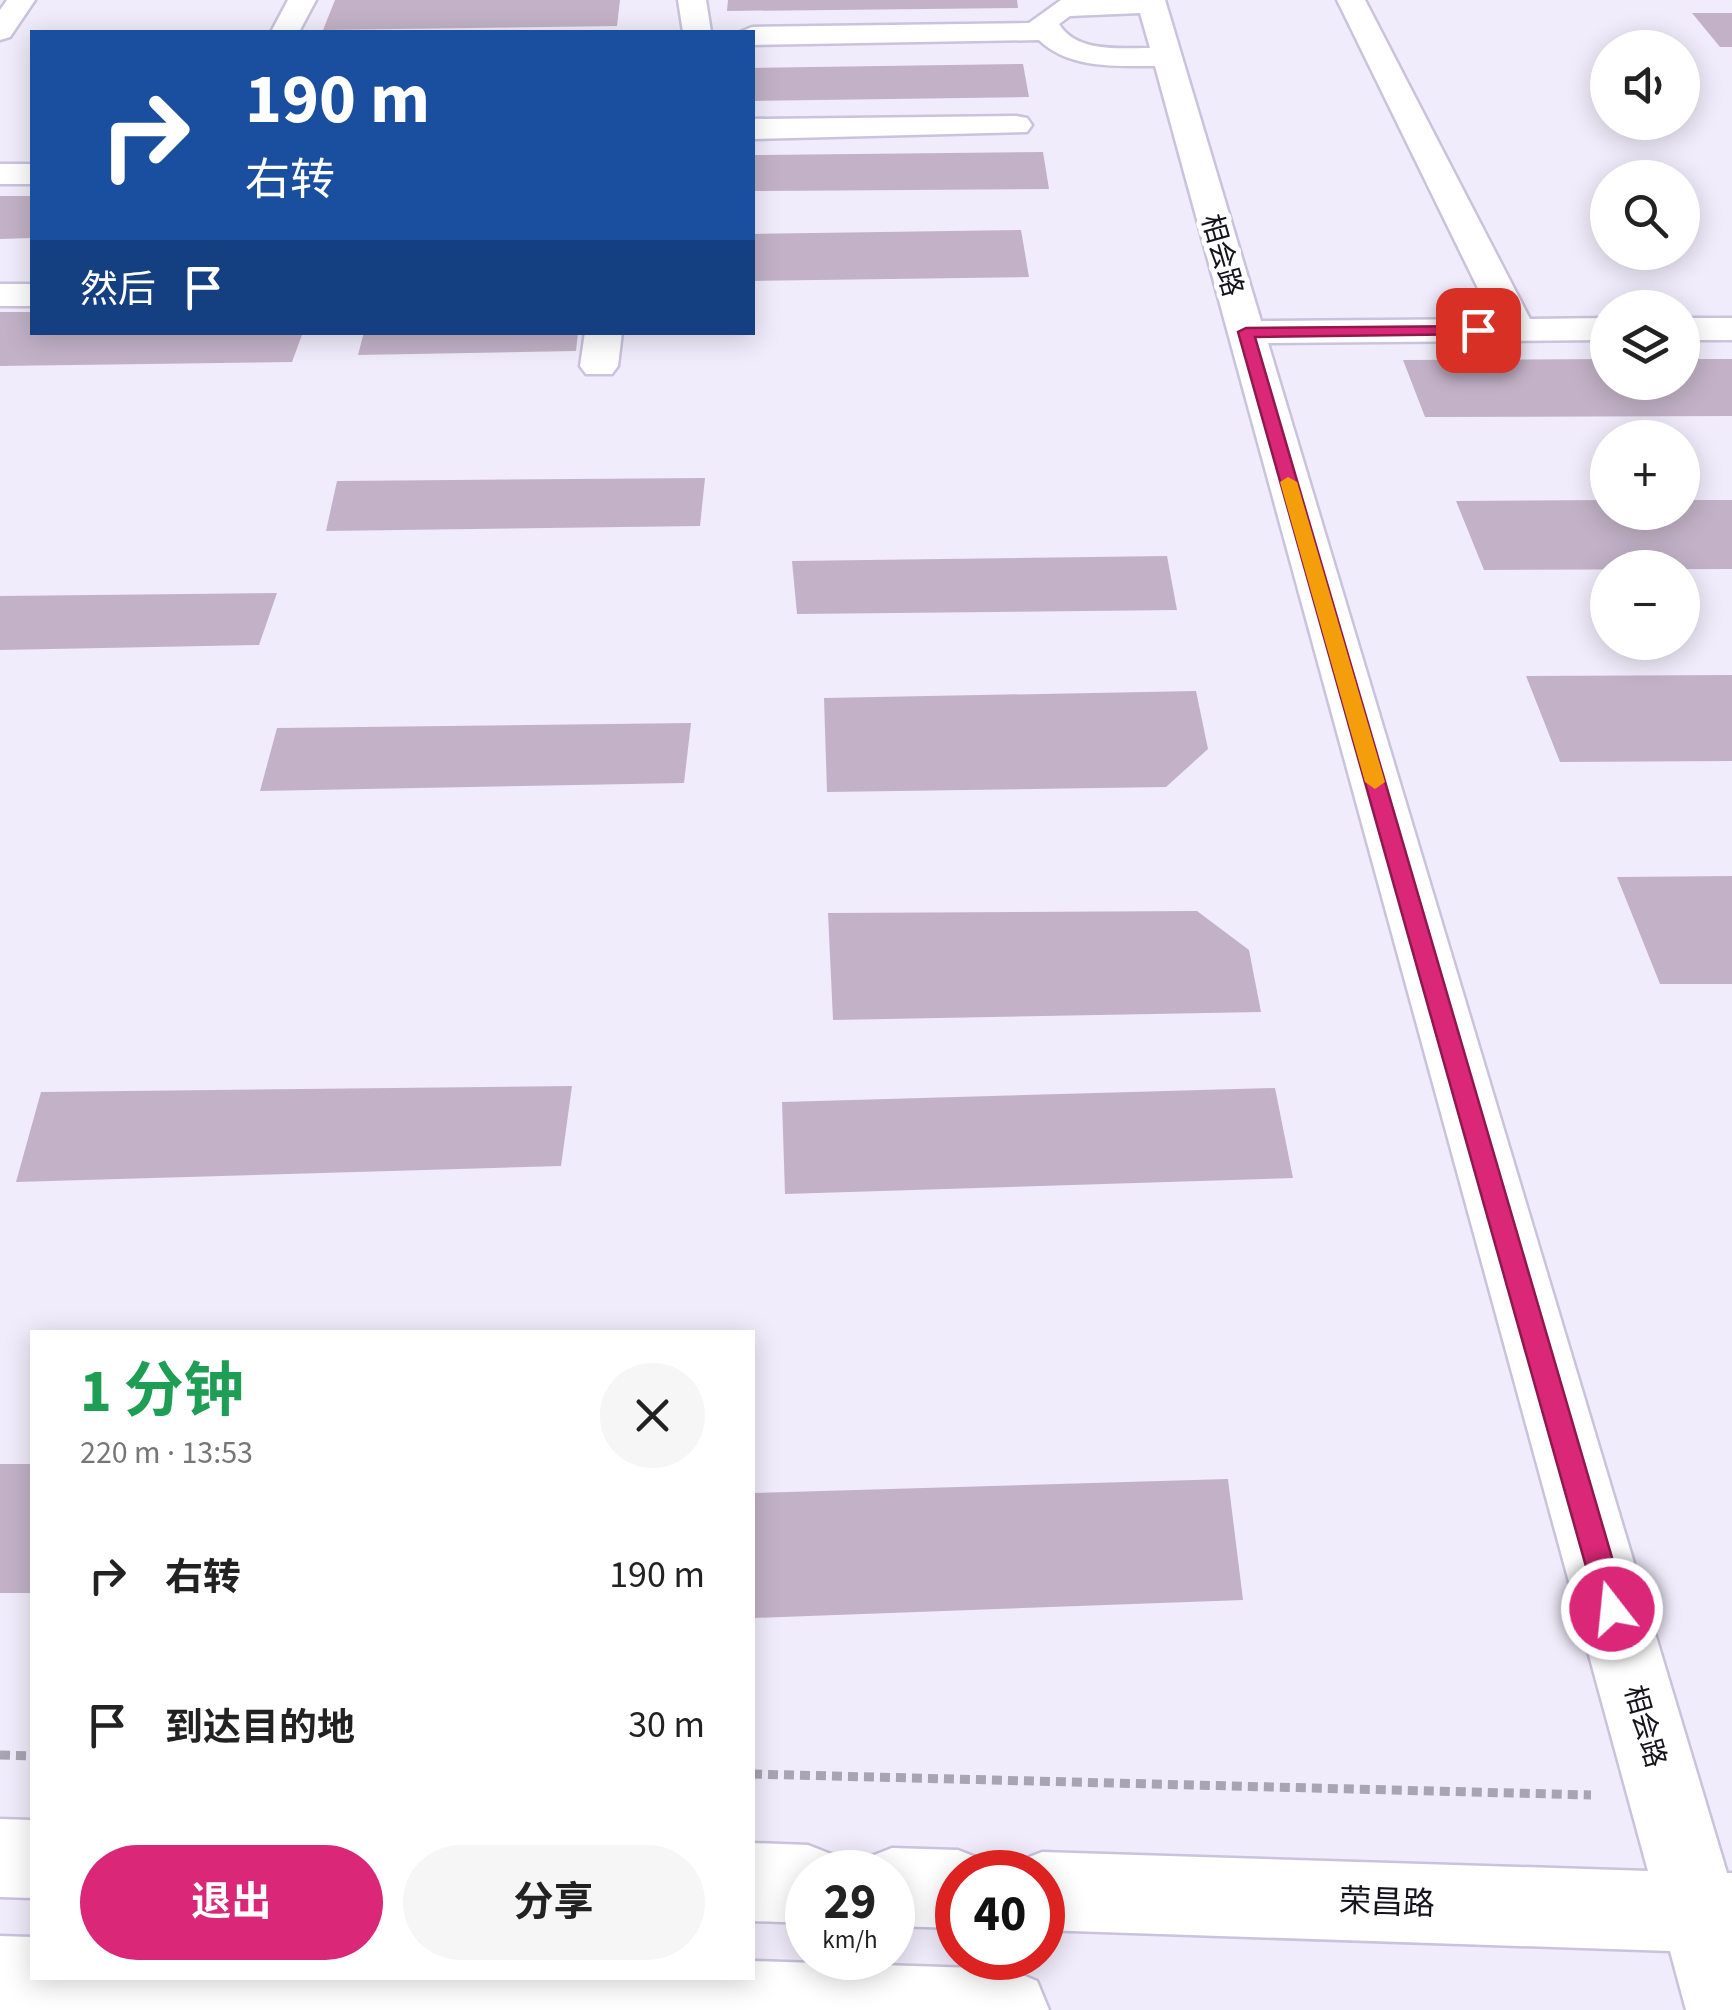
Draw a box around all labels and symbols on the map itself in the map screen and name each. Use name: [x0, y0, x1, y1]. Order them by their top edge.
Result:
street label: 相会路: [1191, 209, 1253, 301]
pin: [1436, 288, 1521, 373]
position arrow: [1560, 1557, 1664, 1661]
street label: 相会路: [1614, 1680, 1676, 1772]
speed limit sign: 40: [935, 1850, 1065, 1980]
street label: 荣昌路: [1338, 1878, 1436, 1928]

